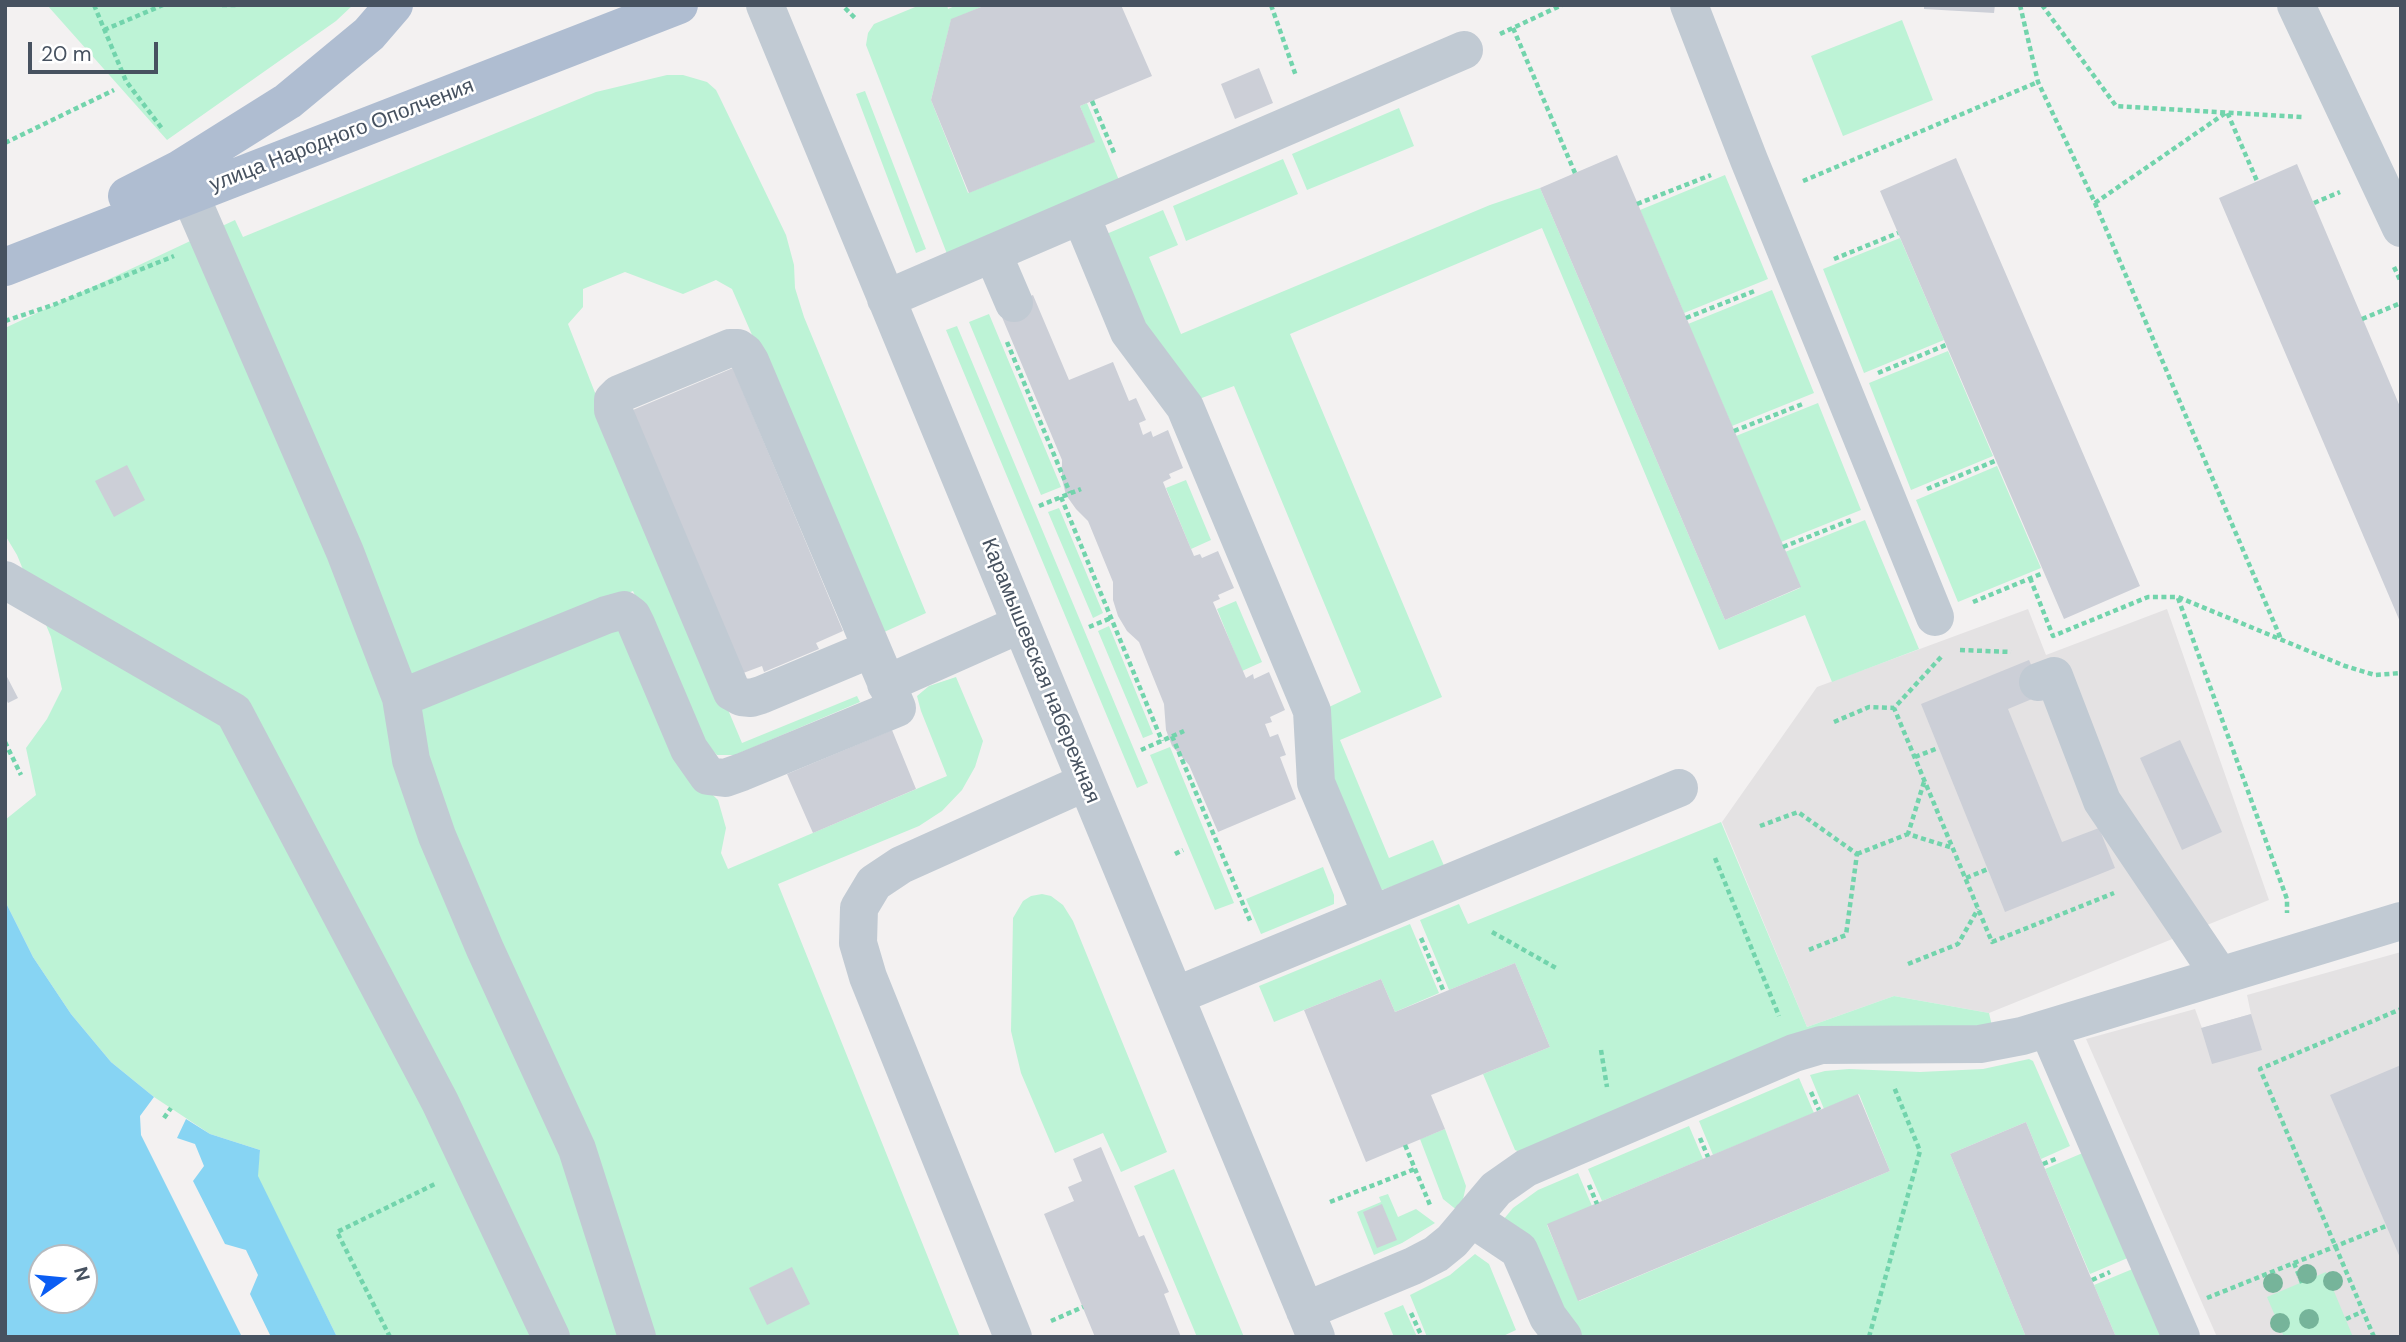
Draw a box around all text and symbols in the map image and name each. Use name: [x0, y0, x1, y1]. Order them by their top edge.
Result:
scale bar: [32, 28, 161, 72]
text: 20 m: [41, 40, 92, 68]
street label: улица Народного Ополчения: [206, 74, 478, 198]
street label: Карамышевская набережная: [975, 535, 1105, 807]
north arrow: [28, 1244, 98, 1314]
text: N: [68, 1264, 96, 1284]

